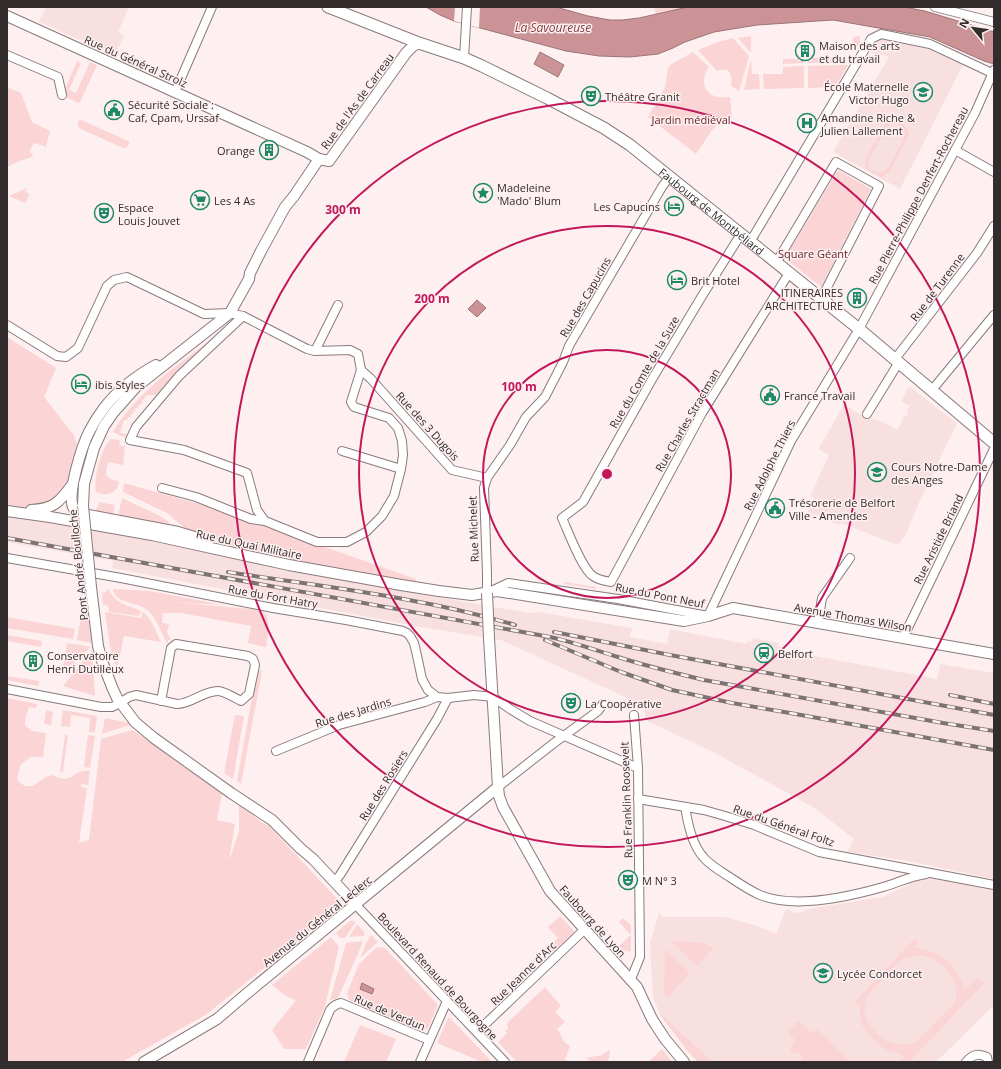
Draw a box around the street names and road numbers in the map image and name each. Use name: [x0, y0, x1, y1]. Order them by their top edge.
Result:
street label: Rue du Général Strolz: [82, 32, 190, 90]
street label: Rue de l'As de Carreau: [317, 50, 397, 152]
street label: Rue Pierre-Philippe Denfert-Rochereau: [865, 104, 971, 286]
street label: Faubourg de Montbéliard: [656, 164, 768, 258]
street label: Rue de Turenne: [906, 250, 968, 324]
street label: Rue des Capucins: [556, 254, 614, 340]
street label: Rue du Comte de la Suze: [606, 313, 682, 431]
street label: Rue Charles Stractman: [651, 366, 723, 474]
street label: Rue des 3 Dugois: [393, 388, 463, 464]
street label: Rue Adolphe Thiers: [740, 417, 798, 513]
street label: Rue Aristide Briand: [910, 491, 966, 587]
street label: Rue Michelet: [464, 496, 482, 562]
street label: Pont André Boulloche: [65, 509, 91, 621]
street label: Rue du Quai Militaire: [195, 525, 303, 563]
street label: Rue du Pont Neuf: [614, 579, 707, 611]
street label: Rue du Fort Hatry: [227, 581, 319, 611]
street label: Avenue Thomas Wilson: [793, 599, 913, 635]
street label: Rue des Jardins: [313, 693, 393, 731]
street label: Rue Franklin Roosevelt: [616, 742, 636, 858]
street label: Rue des Rosiers: [355, 747, 411, 823]
street label: Rue du Général Foltz: [731, 801, 837, 849]
street label: Avenue du Général Leclerc: [259, 872, 375, 970]
street label: Faubourg de Lyon: [557, 882, 629, 960]
street label: Boulevard Renaud de Bourgogne: [375, 909, 501, 1043]
street label: Rue Jeanne d'Arc: [487, 938, 559, 1008]
street label: Rue de Verdun: [352, 990, 428, 1034]

